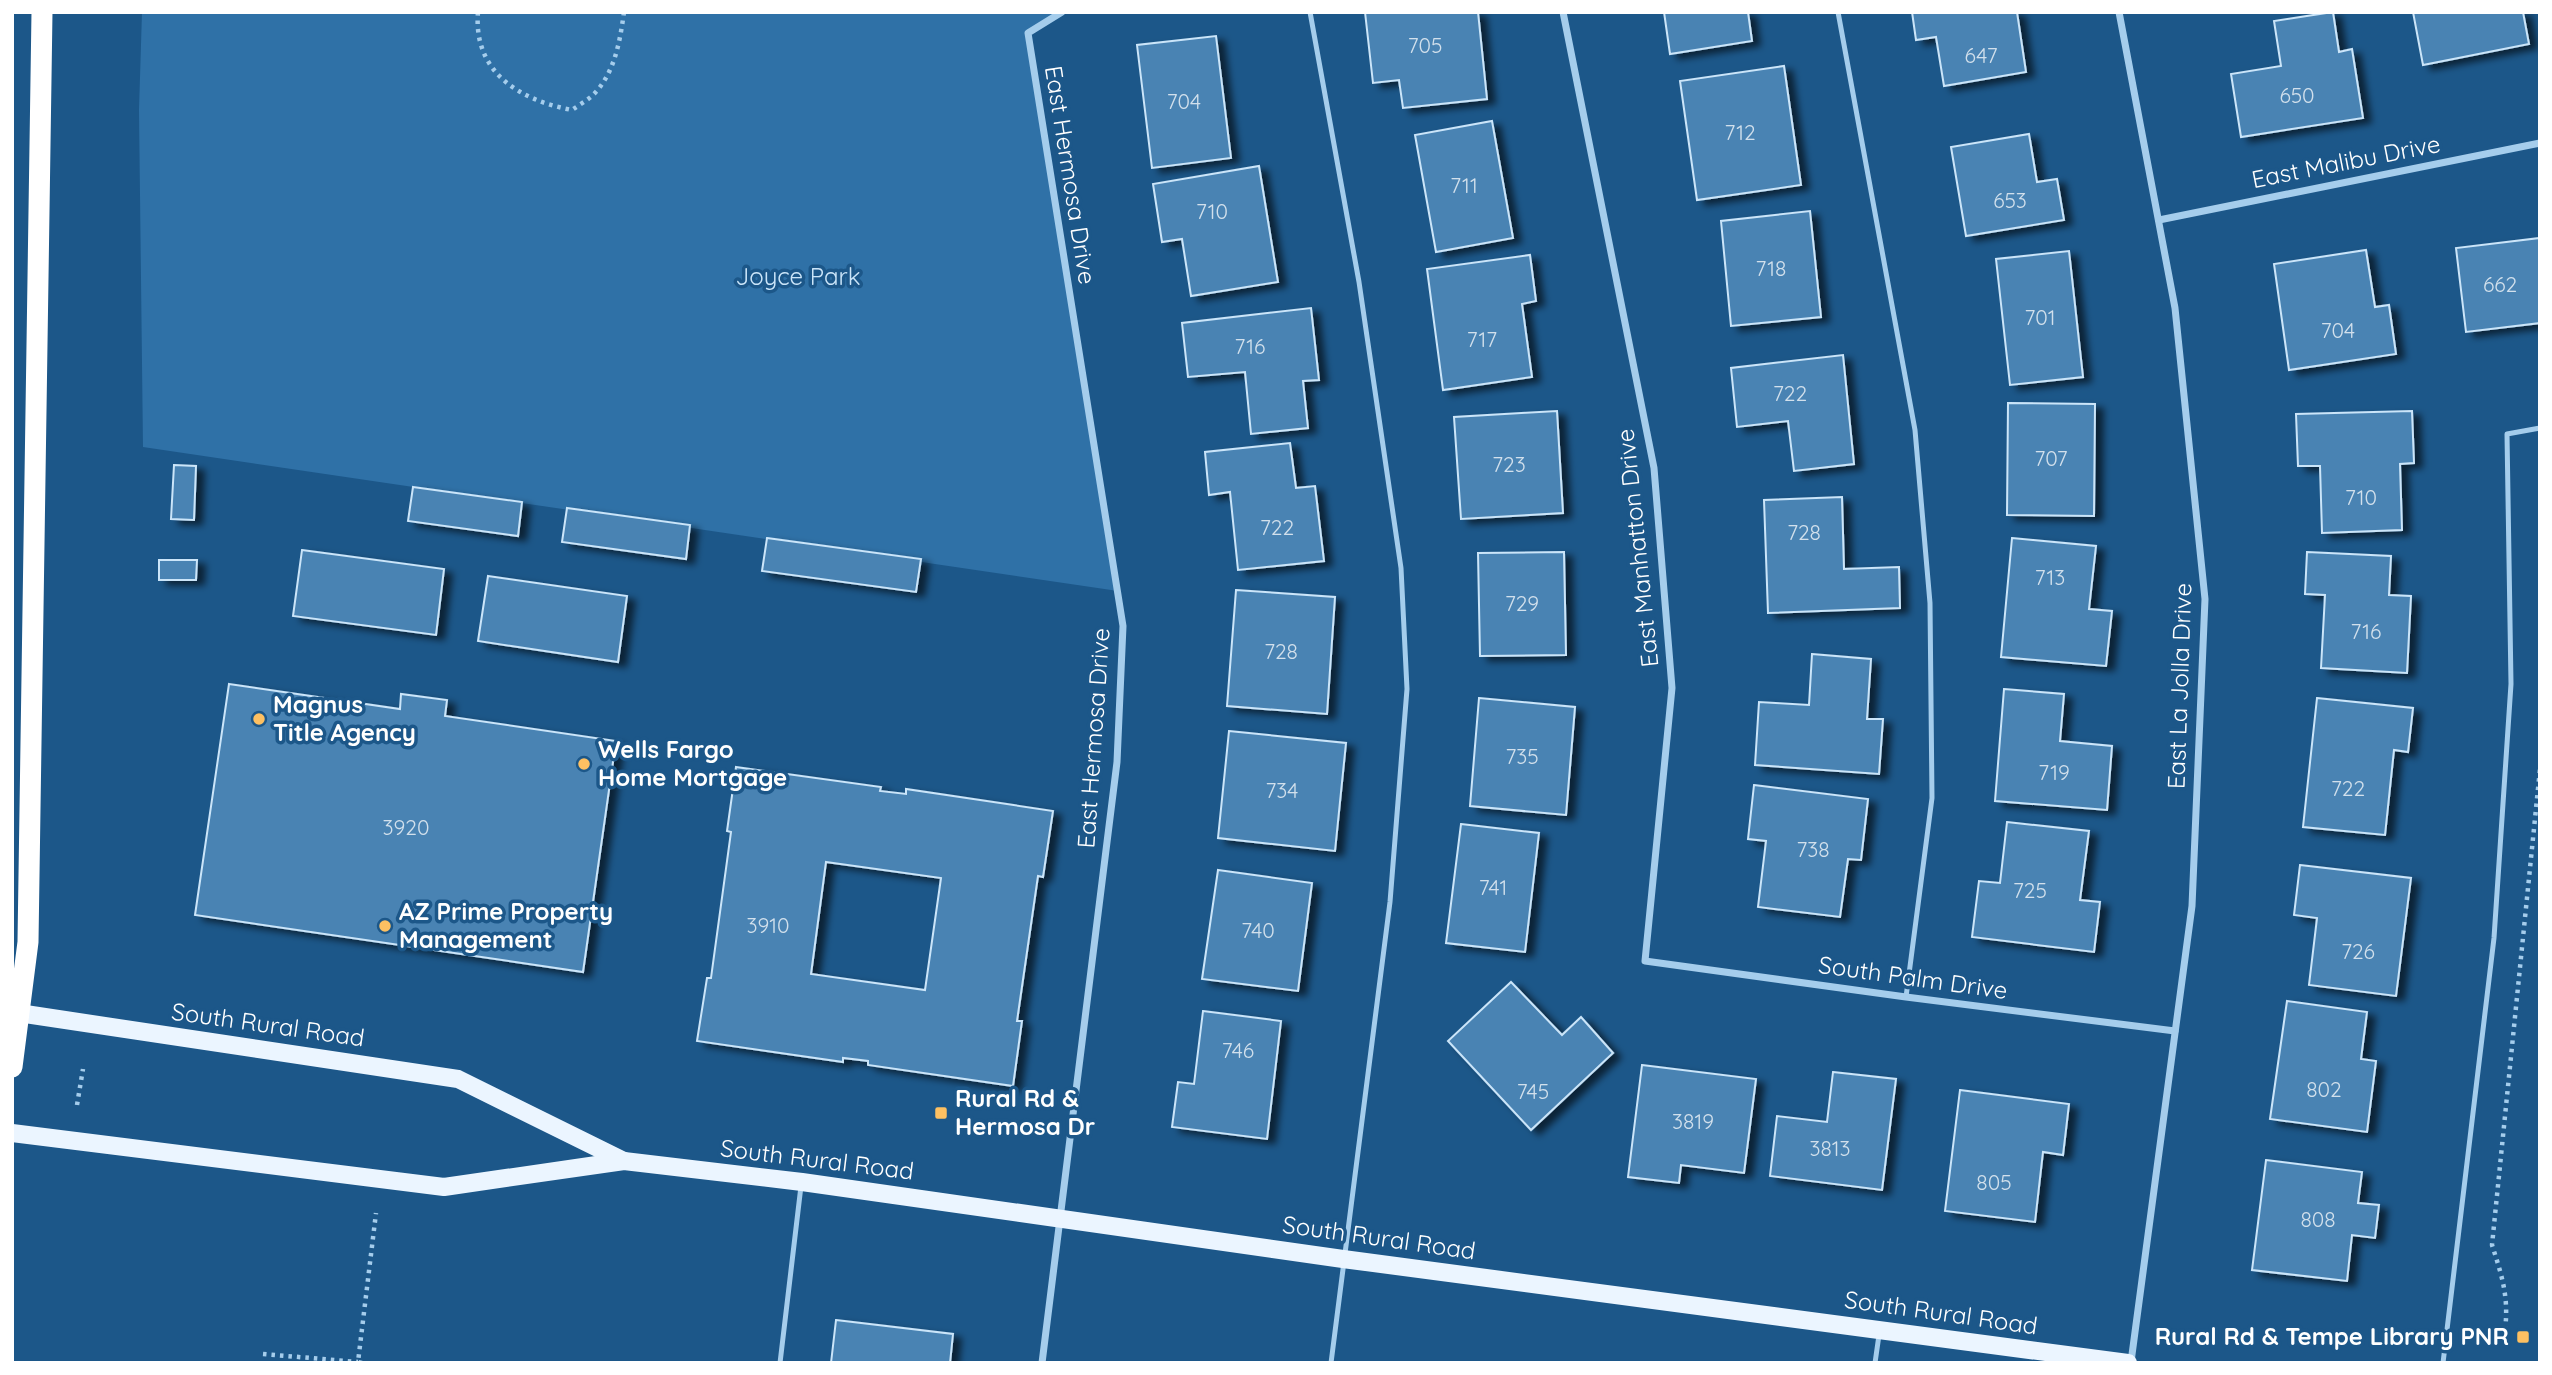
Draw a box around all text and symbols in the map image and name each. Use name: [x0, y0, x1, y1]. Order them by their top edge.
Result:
house number: 705: [1408, 32, 1442, 58]
house number: 647: [1965, 42, 1998, 68]
street label: East Hermosa Drive: [1039, 63, 1103, 286]
house number: 650: [2279, 82, 2315, 108]
house number: 704: [1167, 88, 1201, 114]
house number: 712: [1724, 119, 1756, 145]
street label: East Malibu Drive: [2249, 128, 2443, 194]
house number: 711: [1450, 172, 1478, 198]
house number: 653: [1993, 187, 2027, 213]
house number: 710: [1196, 198, 1228, 224]
house number: 718: [1756, 255, 1786, 281]
park label: Joyce Park: [735, 261, 861, 291]
house number: 662: [2483, 271, 2517, 297]
house number: 701: [2024, 304, 2056, 330]
house number: 704: [2321, 317, 2355, 343]
house number: 717: [1467, 326, 1497, 352]
house number: 716: [1235, 333, 1265, 359]
house number: 722: [1773, 380, 1807, 406]
street label: East Manhatton Drive: [1610, 427, 1664, 669]
house number: 707: [2035, 445, 2068, 471]
house number: 723: [1492, 451, 1526, 477]
house number: 710: [2345, 484, 2377, 510]
house number: 722: [1260, 514, 1294, 540]
house number: 728: [1787, 519, 1821, 545]
house number: 713: [2035, 564, 2065, 590]
street label: East La Jolla Drive: [2160, 582, 2198, 789]
house number: 729: [1505, 590, 1539, 616]
house number: 716: [2351, 618, 2381, 644]
street label: East Hermosa Drive: [1070, 627, 1116, 849]
house number: 728: [1264, 638, 1298, 664]
place label: Magnus Title Agency: [273, 689, 416, 747]
marker: Magnus Title Agency: [251, 711, 267, 727]
place label: Wells Fargo Home Mortgage: [598, 734, 787, 792]
house number: 735: [1505, 743, 1539, 769]
marker: Wells Fargo Home Mortgage: [576, 756, 592, 772]
house number: 719: [2038, 759, 2070, 785]
house number: 722: [2331, 775, 2365, 801]
house number: 734: [1266, 777, 1298, 803]
house number: 3920: [383, 814, 429, 840]
house number: 738: [1796, 836, 1830, 862]
house number: 741: [1479, 874, 1507, 900]
house number: 725: [2013, 877, 2047, 903]
place label: AZ Prime Property Management: [399, 896, 613, 954]
house number: 3910: [746, 912, 790, 938]
house number: 740: [1241, 917, 1275, 943]
marker: AZ Prime Property Management: [377, 918, 393, 934]
house number: 726: [2341, 938, 2375, 964]
street label: South Palm Drive: [1817, 949, 2010, 1005]
street label: South Rural Road: [170, 996, 367, 1052]
house number: 746: [1222, 1037, 1254, 1063]
house number: 802: [2306, 1076, 2342, 1102]
house number: 745: [1517, 1078, 1549, 1104]
place label: Rural Rd & Hermosa Dr: [955, 1083, 1095, 1141]
marker: Rural Rd & Hermosa Dr: [933, 1105, 949, 1121]
house number: 3819: [1672, 1108, 1714, 1134]
street label: South Rural Road: [719, 1132, 916, 1186]
house number: 3813: [1809, 1135, 1851, 1161]
house number: 805: [1976, 1169, 2012, 1195]
house number: 808: [2300, 1206, 2336, 1232]
street label: South Rural Road: [1281, 1209, 1478, 1265]
street label: South Rural Road: [1843, 1284, 2040, 1340]
place label: Rural Rd & Tempe Library PNR: [2155, 1321, 2509, 1351]
marker: Rural Rd & Tempe Library PNR: [2515, 1329, 2531, 1345]

